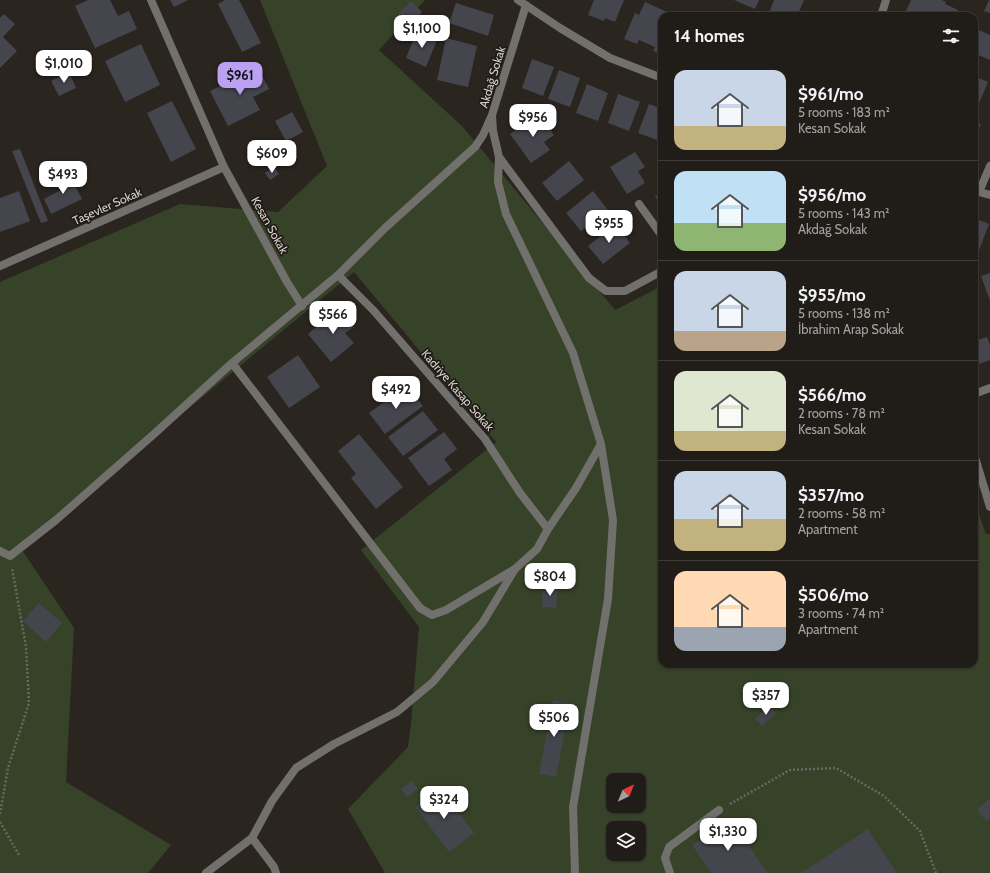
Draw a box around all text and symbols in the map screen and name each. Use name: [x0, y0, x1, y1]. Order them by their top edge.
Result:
pin: $1,100: [389, 15, 455, 49]
text: $1,100: [403, 20, 441, 36]
icon: filters: [940, 25, 962, 47]
text: 14 homes: [674, 26, 744, 46]
street label: Akdağ Sokak: [476, 44, 509, 110]
pin: $1,010: [31, 50, 97, 84]
text: $1,010: [45, 55, 83, 71]
pin: $961: [216, 62, 264, 96]
text: $961: [227, 67, 253, 83]
text: $961/mo: [798, 84, 863, 104]
icon: home: [706, 86, 754, 134]
pin: $956: [509, 104, 557, 138]
text: 5 rooms · 183 m²: [798, 104, 890, 120]
text: $956: [518, 109, 548, 125]
text: Kesan Sokak: [798, 120, 866, 136]
pin: $609: [248, 140, 296, 174]
text: $609: [256, 145, 288, 161]
pin: $493: [39, 161, 87, 195]
text: $493: [48, 166, 78, 182]
street label: Taşevler Sokak: [70, 184, 144, 228]
text: $956/mo: [798, 185, 866, 205]
icon: home: [706, 187, 754, 235]
street label: Kesan Sokak: [248, 194, 292, 257]
text: 5 rooms · 143 m²: [798, 205, 889, 221]
pin: $955: [585, 210, 633, 244]
text: $955: [595, 215, 623, 231]
text: Akdağ Sokak: [798, 221, 867, 237]
text: $955/mo: [798, 285, 866, 305]
icon: home: [706, 287, 754, 335]
pin: $566: [309, 301, 357, 335]
text: 5 rooms · 138 m²: [798, 305, 890, 321]
text: $566: [318, 306, 348, 322]
text: İbrahim Arap Sokak: [798, 321, 904, 337]
street label: Kadriye Kasap Sokak: [419, 346, 498, 434]
pin: $492: [372, 376, 420, 410]
text: $492: [381, 381, 411, 397]
text: $566/mo: [798, 385, 866, 405]
icon: home: [706, 387, 754, 435]
text: 2 rooms · 78 m²: [798, 405, 885, 421]
text: Kesan Sokak: [798, 421, 866, 437]
text: $357/mo: [798, 485, 864, 505]
icon: home: [706, 487, 754, 535]
text: 2 rooms · 58 m²: [798, 505, 885, 521]
text: Apartment: [798, 521, 858, 537]
pin: $804: [526, 563, 574, 597]
text: $804: [534, 568, 566, 584]
text: $506/mo: [798, 585, 869, 605]
icon: home: [706, 587, 754, 635]
text: 3 rooms · 74 m²: [798, 605, 884, 621]
text: Apartment: [798, 621, 858, 637]
pin: $357: [742, 682, 790, 716]
text: $357: [752, 687, 780, 703]
pin: $506: [530, 704, 578, 738]
text: $506: [538, 709, 570, 725]
north arrow: [606, 773, 646, 813]
map controls: [606, 773, 646, 861]
pin: $324: [420, 786, 468, 820]
text: $324: [429, 791, 459, 807]
pin: $1,330: [695, 818, 761, 852]
button: layers: [606, 821, 646, 861]
text: $1,330: [709, 823, 747, 839]

